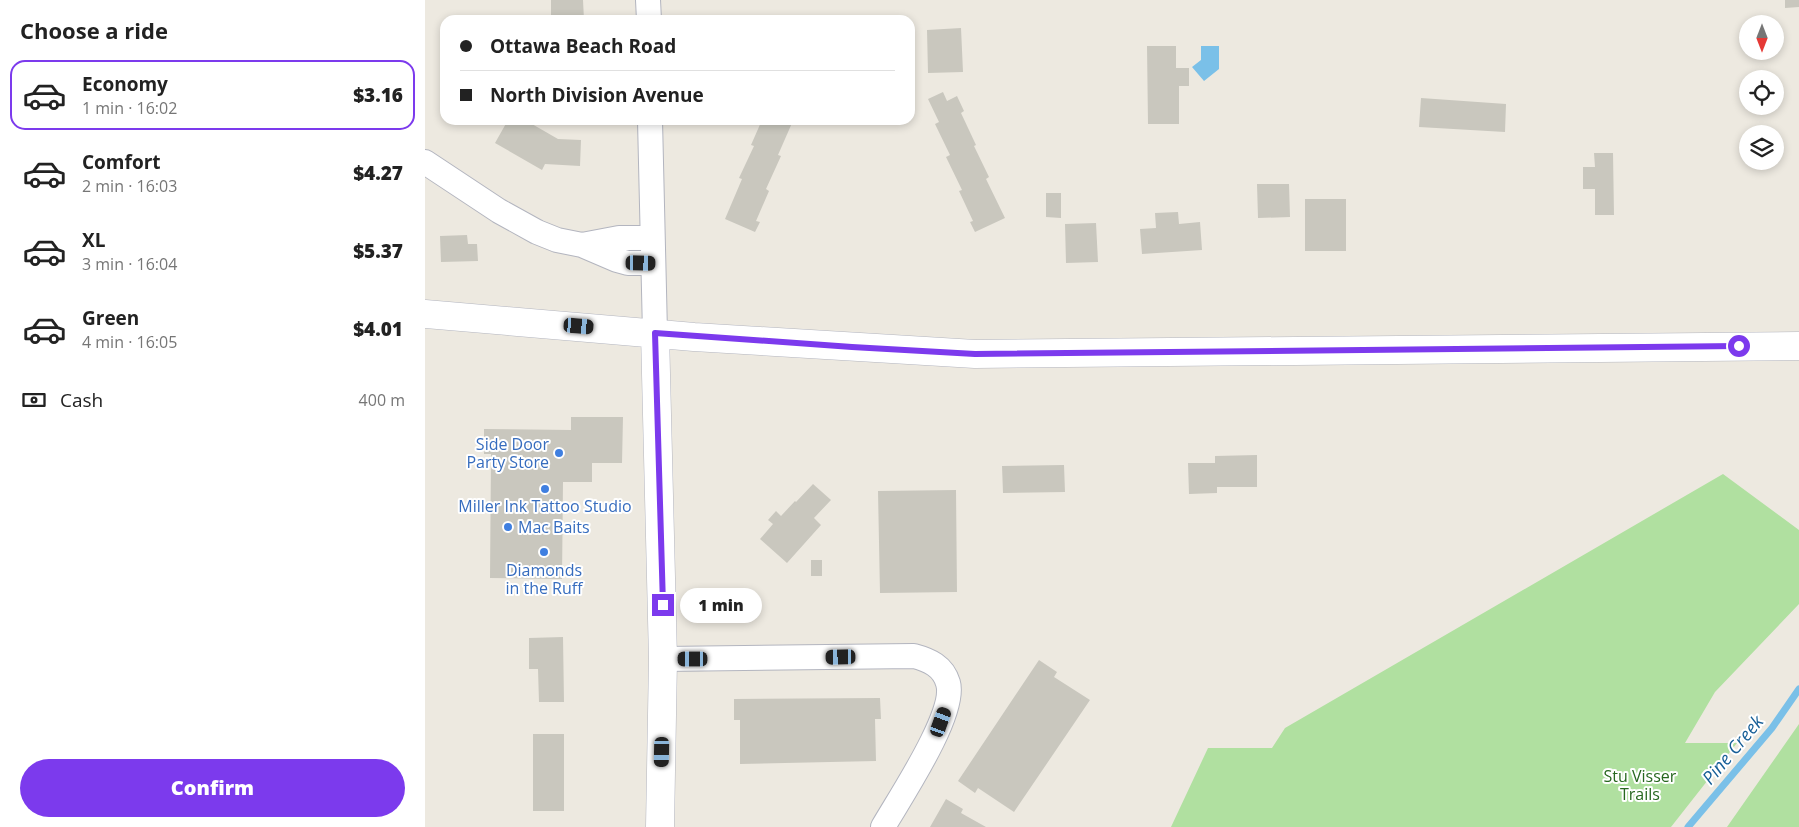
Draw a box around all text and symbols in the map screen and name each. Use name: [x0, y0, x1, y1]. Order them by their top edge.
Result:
text: Choose a ride: [20, 15, 168, 45]
north arrow: [1739, 15, 1784, 60]
map controls: [1739, 15, 1784, 170]
text: Ottawa Beach Road: [490, 33, 676, 59]
button: locate: [1739, 70, 1784, 115]
text: Economy: [82, 71, 168, 97]
icon: car: [22, 73, 67, 118]
text: $3.16: [353, 82, 403, 108]
text: North Division Avenue: [490, 82, 704, 108]
text: 1 min · 16:02: [82, 97, 177, 119]
button: layers: [1739, 125, 1784, 170]
text: Comfort: [82, 149, 161, 175]
icon: car: [22, 151, 67, 196]
text: $4.27: [353, 160, 403, 186]
text: 2 min · 16:03: [82, 175, 177, 197]
text: XL: [82, 227, 105, 253]
icon: car: [22, 229, 67, 274]
text: $5.37: [353, 238, 403, 264]
text: 3 min · 16:04: [82, 253, 177, 275]
car: [625, 255, 656, 271]
text: Green: [82, 305, 139, 331]
icon: car: [22, 307, 67, 352]
text: $4.01: [353, 316, 403, 342]
car: [563, 317, 594, 335]
text: 4 min · 16:05: [82, 331, 177, 353]
route start: [1728, 335, 1750, 357]
icon: cash: [20, 386, 48, 414]
text: Cash: [60, 387, 103, 413]
text: 400 m: [359, 389, 405, 411]
place label: Side Door Party Store: [466, 433, 549, 473]
marker: Side Door Party Store: [553, 447, 565, 459]
marker: Miller Ink Tattoo Studio: [539, 483, 551, 495]
place label: Miller Ink Tattoo Studio: [458, 495, 632, 517]
place label: Mac Baits: [518, 516, 590, 538]
marker: Mac Baits: [502, 521, 514, 533]
marker: Diamonds in the Ruff: [538, 546, 550, 558]
place label: Diamonds in the Ruff: [505, 559, 584, 599]
callout: 1 min: [681, 588, 763, 622]
route end: [652, 594, 674, 616]
text: 1 min: [698, 594, 744, 616]
car: [825, 649, 856, 665]
car: [678, 652, 708, 667]
car: [928, 705, 953, 739]
water label: Pine Creek: [1696, 709, 1769, 789]
car: [654, 737, 669, 767]
button: Confirm: [20, 759, 405, 817]
park label: Stu Visser Trails: [1604, 765, 1677, 805]

